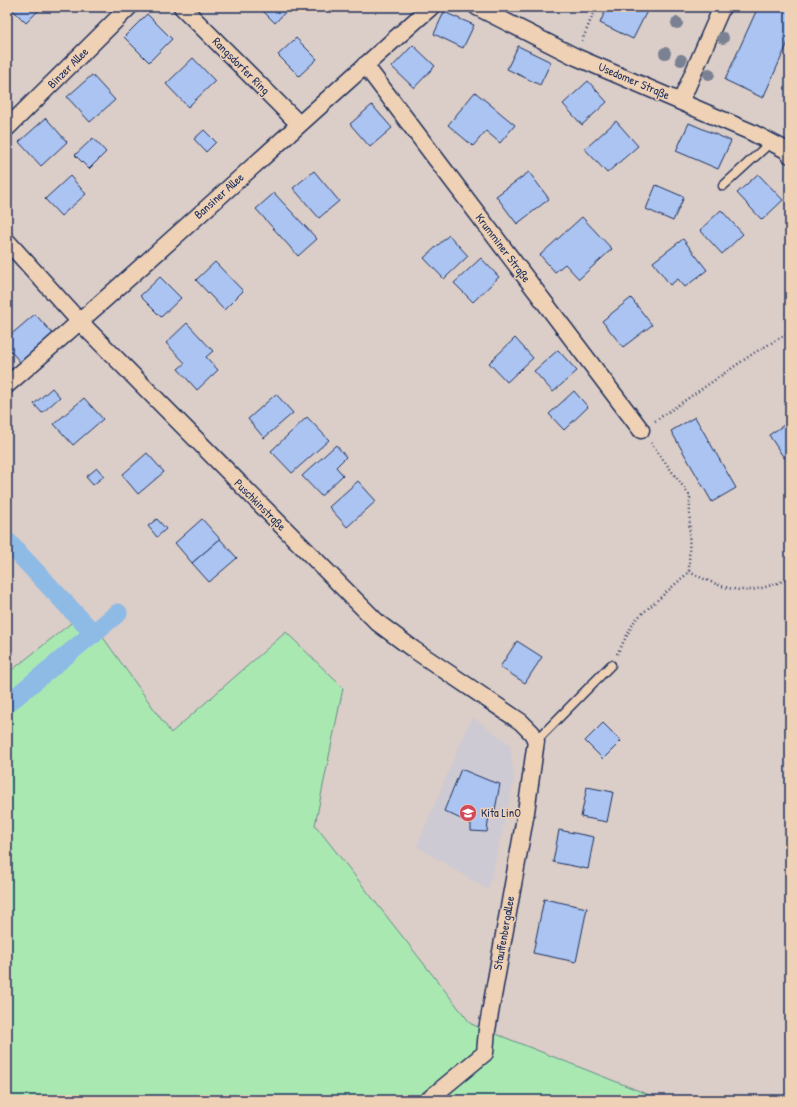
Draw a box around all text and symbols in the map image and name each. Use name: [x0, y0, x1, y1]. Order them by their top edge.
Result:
street label: Rangsdorfer Ring: [209, 33, 274, 98]
street label: Binzer Allee: [43, 43, 92, 92]
street label: Usedomer Straße: [596, 58, 673, 103]
street label: Bansiner Allee: [190, 169, 247, 223]
street label: Krumminer Straße: [472, 210, 535, 286]
street label: Puschkinstraße: [231, 475, 290, 535]
school or university icon: Kita LinO: [458, 803, 478, 823]
place label: Kita LinO: [481, 804, 521, 821]
street label: Stauffenbergallee: [489, 894, 518, 971]

